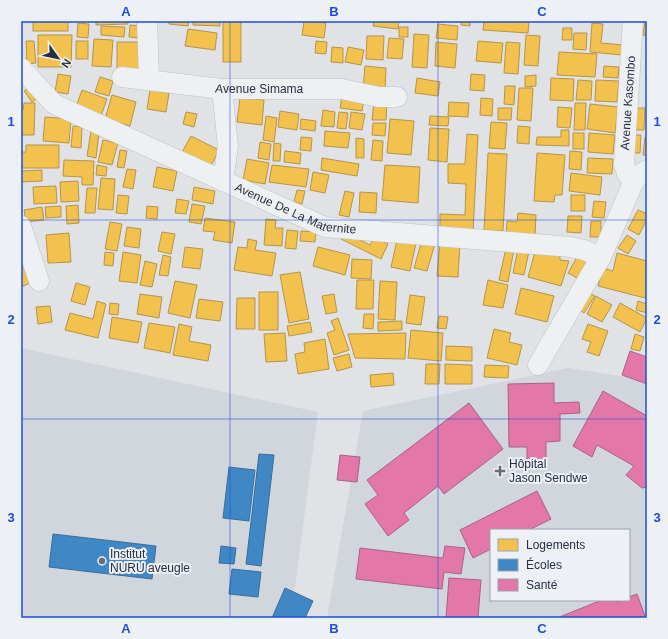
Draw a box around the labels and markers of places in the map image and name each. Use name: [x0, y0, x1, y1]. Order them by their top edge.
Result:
place label: Hôpital Jason Sendwe: [509, 457, 588, 485]
marker: Hôpital Jason Sendwe: [494, 465, 506, 477]
place label: Institut NURU aveugle: [110, 547, 190, 575]
marker: Institut NURU aveugle: [97, 556, 107, 566]

